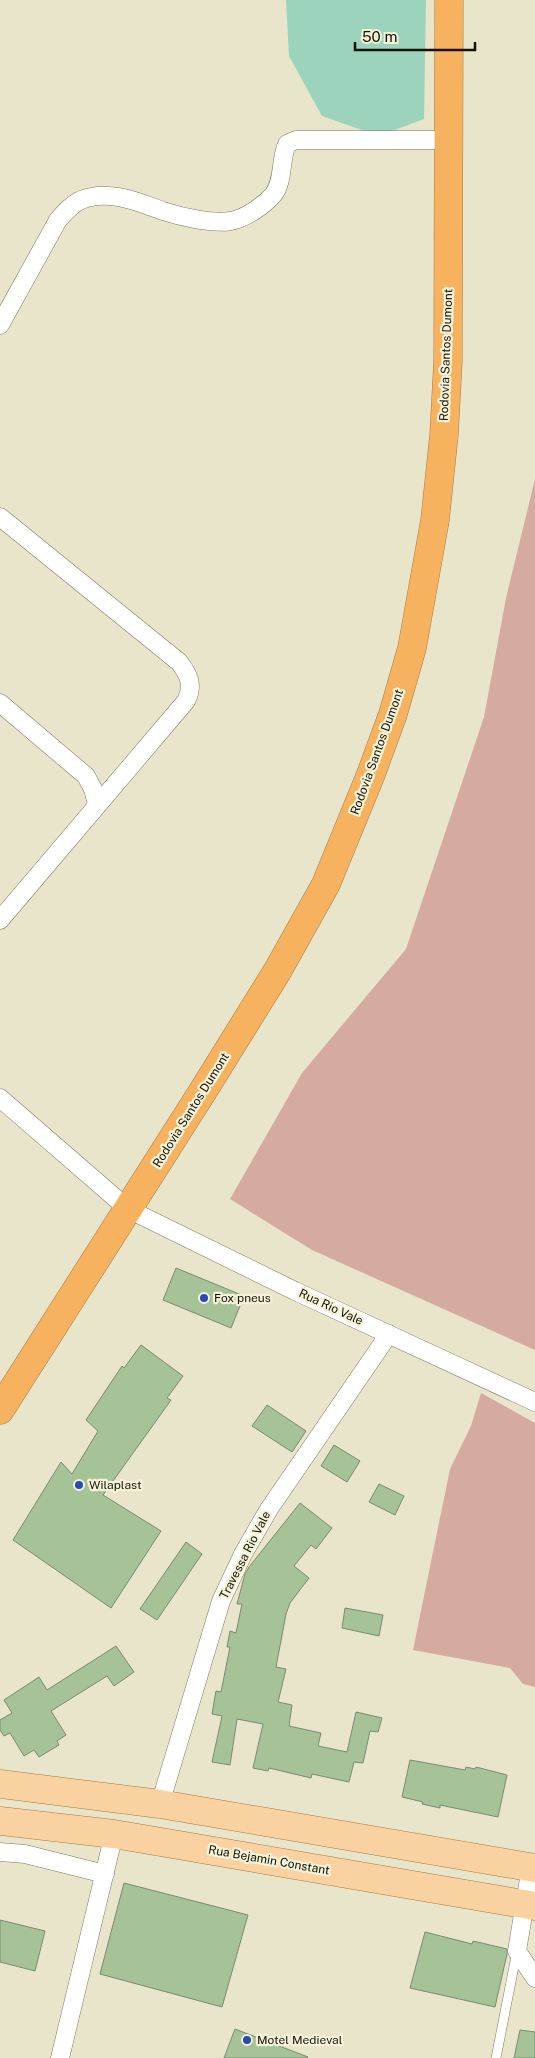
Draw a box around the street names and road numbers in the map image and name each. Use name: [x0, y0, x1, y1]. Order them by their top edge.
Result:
street label: Rodovia Santos Dumont: [437, 288, 455, 421]
street label: Rodovia Santos Dumont: [348, 687, 406, 817]
street label: Rodovia Santos Dumont: [150, 1050, 232, 1170]
street label: Rua Rio Vale: [297, 1286, 365, 1328]
street label: Travessa Rio Vale: [217, 1509, 273, 1601]
street label: Rua Bejamin Constant: [207, 1842, 331, 1878]

